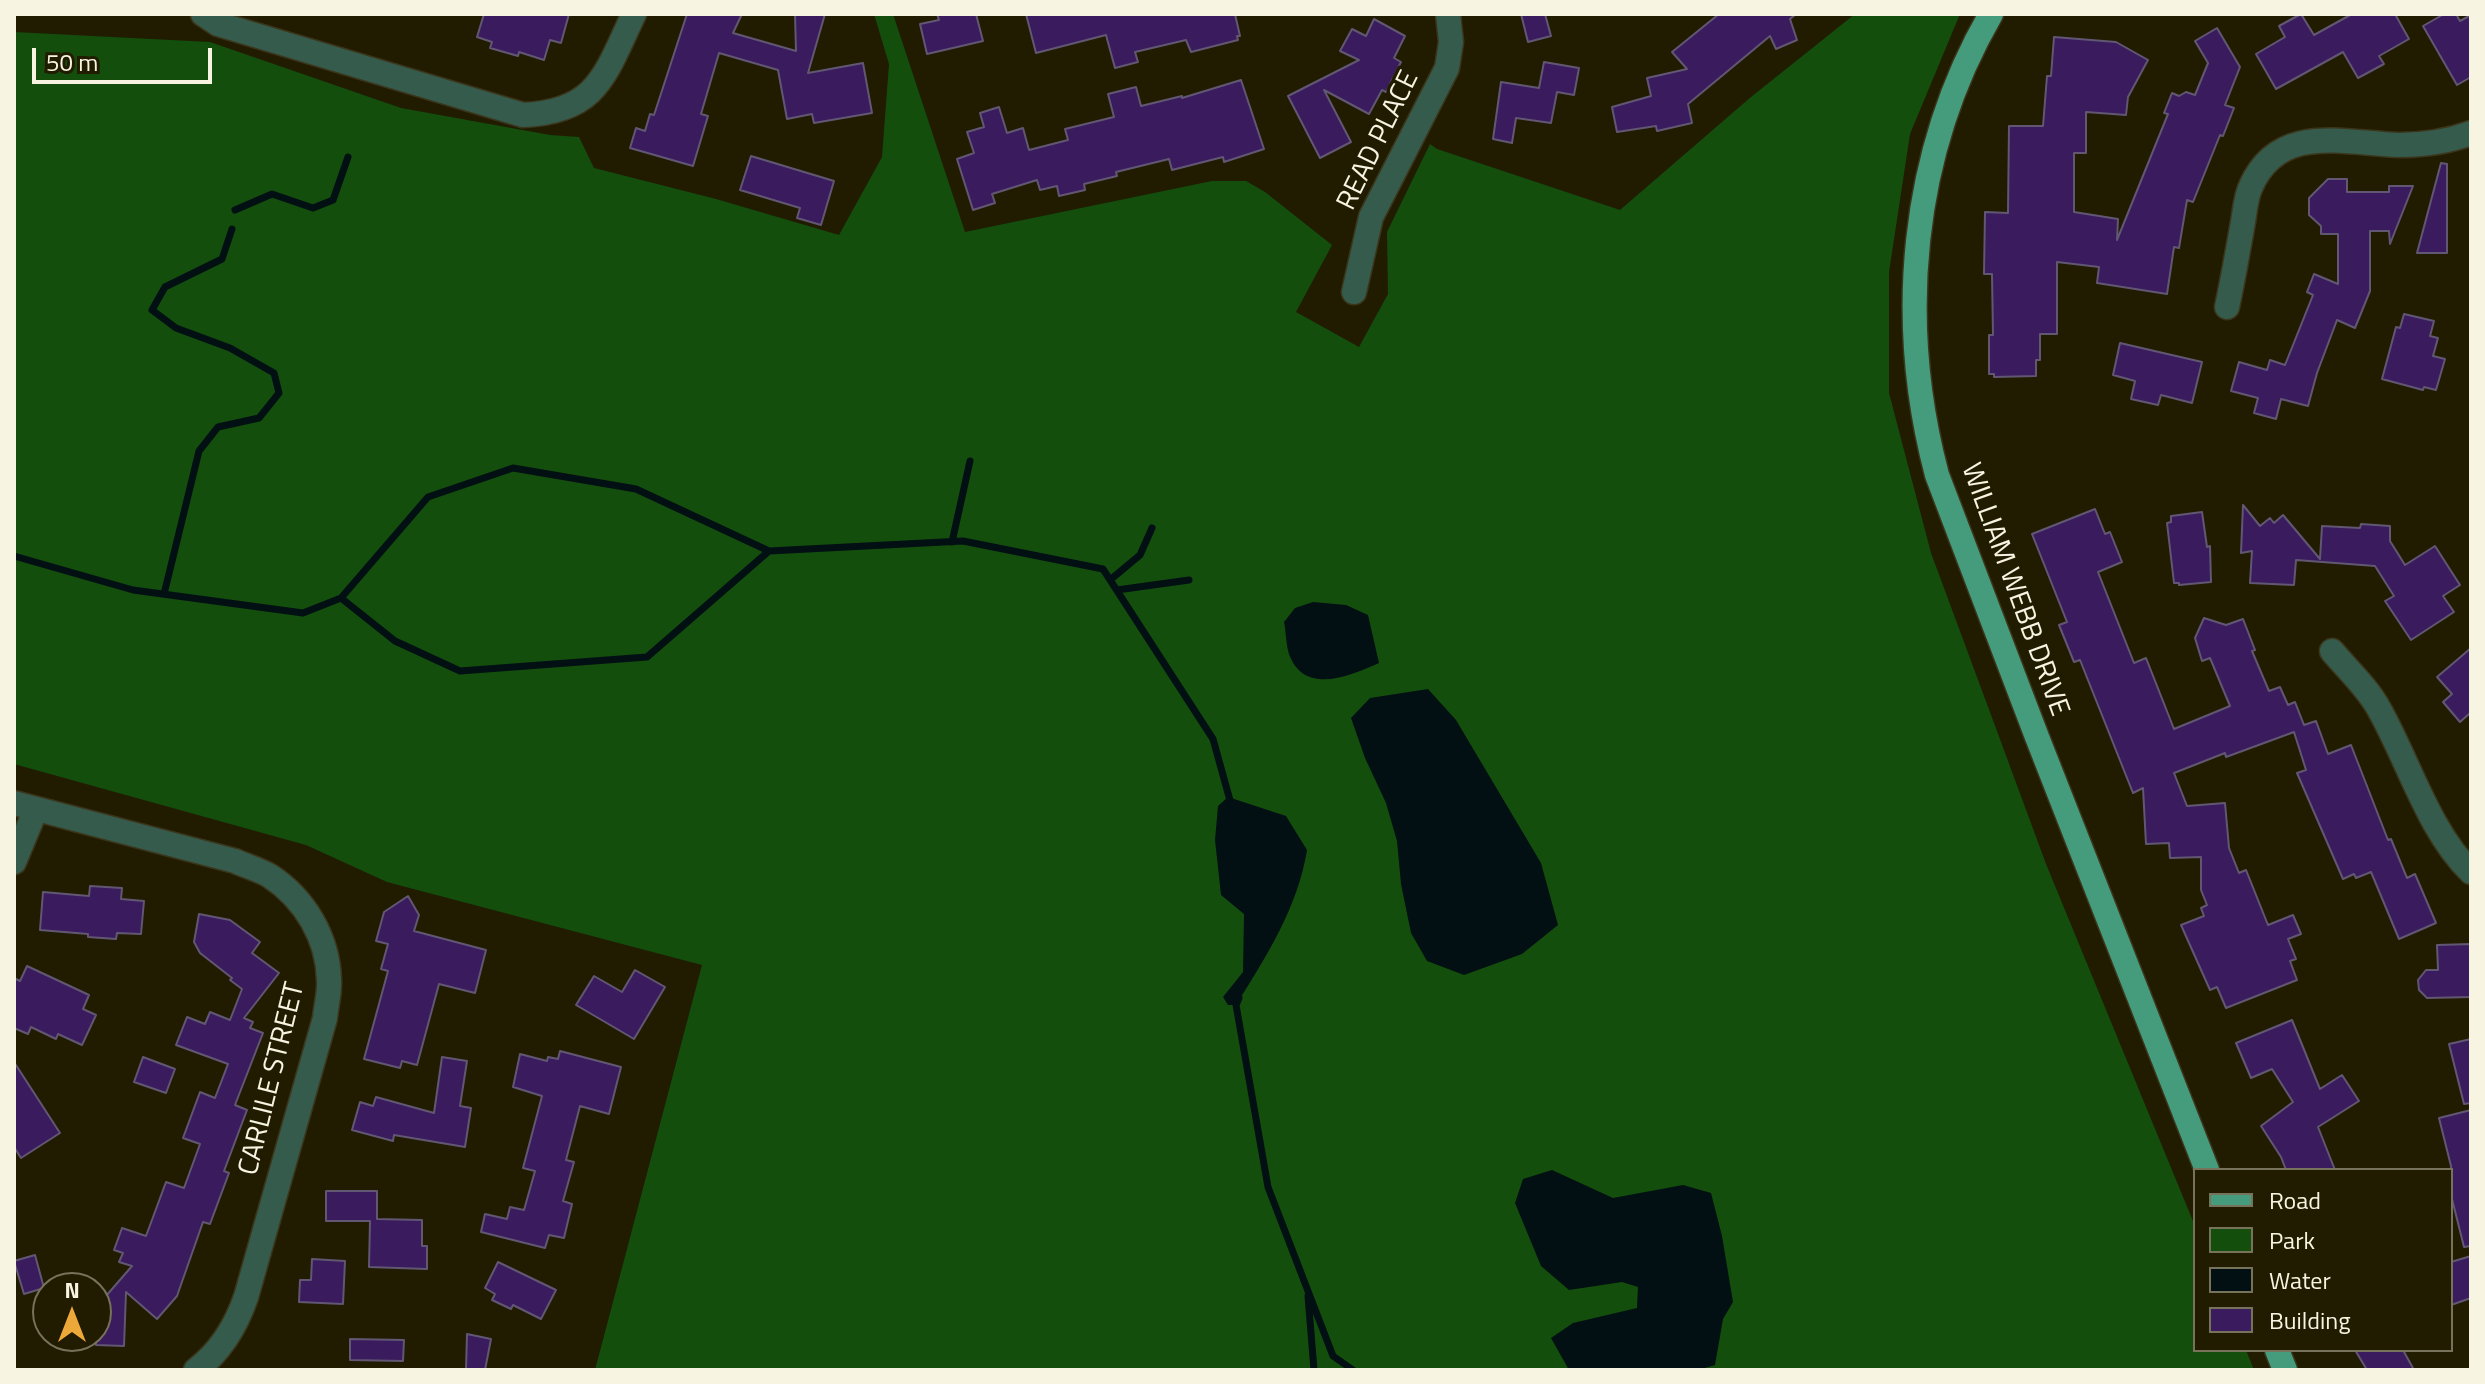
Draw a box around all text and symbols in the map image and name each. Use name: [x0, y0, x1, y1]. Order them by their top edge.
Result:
scale bar: [36, 32, 216, 82]
text: 50 m: [46, 44, 98, 80]
street label: READ PLACE: [1331, 66, 1427, 216]
street label: WILLIAM WEBB DRIVE: [1953, 459, 2075, 721]
street label: CARLILE STREET: [233, 979, 313, 1179]
legend: [2193, 1168, 2453, 1352]
text: Road: [2269, 1182, 2321, 1218]
text: Park: [2269, 1222, 2315, 1258]
text: Water: [2269, 1262, 2331, 1298]
north arrow: [32, 1272, 112, 1352]
text: N: [64, 1273, 80, 1307]
text: Building: [2269, 1302, 2351, 1338]

